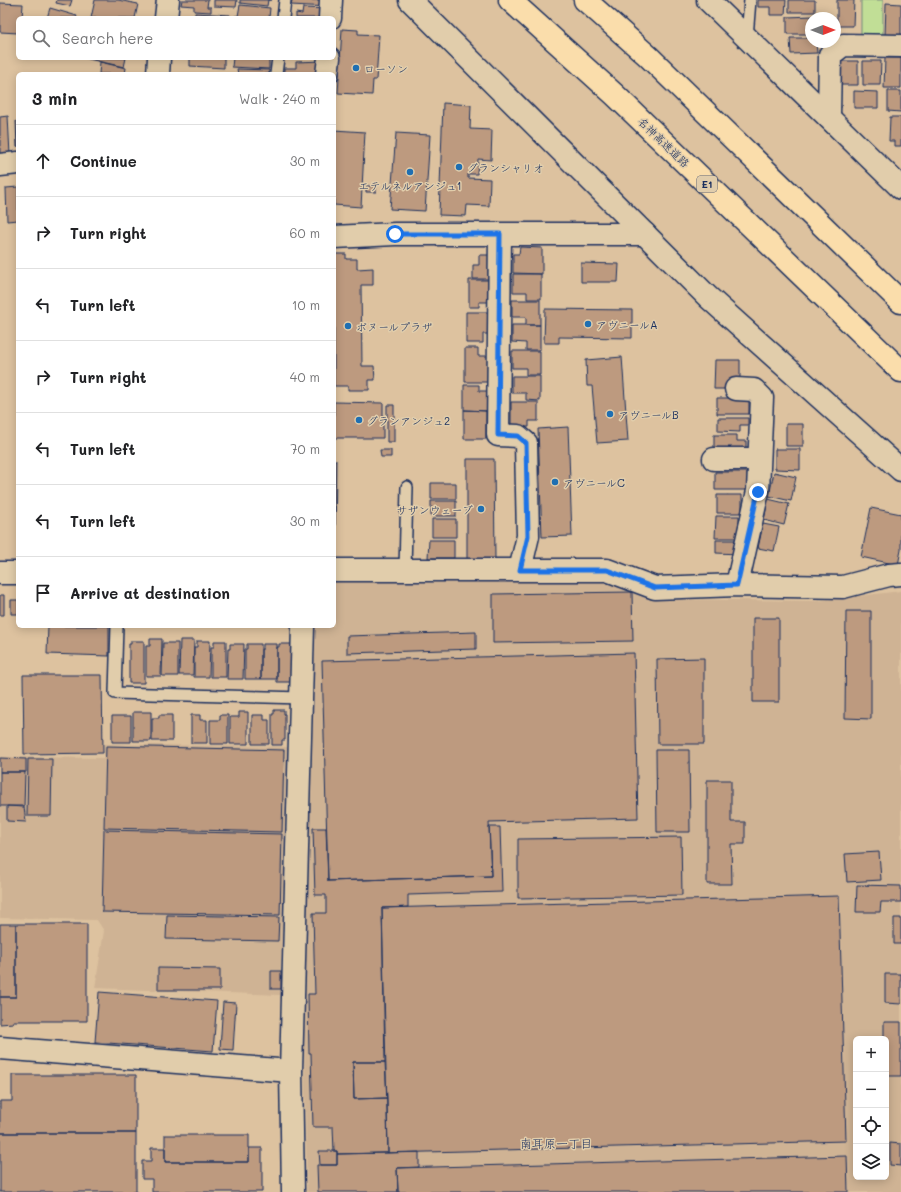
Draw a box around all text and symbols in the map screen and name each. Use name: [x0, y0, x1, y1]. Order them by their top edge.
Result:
north arrow: [805, 12, 841, 48]
search box: [16, 16, 336, 60]
icon: search: [30, 27, 52, 49]
text: Search here: [62, 28, 153, 48]
place label: ローソン: [364, 61, 408, 76]
marker: ローソン: [351, 63, 361, 73]
text: 3 min: [32, 87, 77, 109]
text: Walk · 240 m: [239, 90, 320, 107]
street label: 名神高速道路: [635, 114, 693, 170]
icon: ahead: [32, 150, 54, 172]
text: Continue: [70, 151, 137, 171]
text: 30 m: [290, 152, 320, 169]
place label: グランシャリオ: [467, 160, 544, 175]
marker: グランシャリオ: [454, 162, 464, 172]
marker: エテルネルアンジュ1: [405, 167, 415, 177]
road number: E1: [697, 176, 717, 192]
place label: エテルネルアンジュ1: [358, 178, 462, 193]
icon: right: [32, 222, 54, 244]
text: Turn right: [70, 223, 147, 243]
text: 60 m: [290, 224, 320, 241]
route start: [386, 225, 404, 243]
icon: left: [32, 294, 54, 316]
text: Turn left: [70, 295, 135, 315]
text: 10 m: [292, 296, 320, 313]
place label: アヴニールA: [596, 317, 658, 332]
place label: ボヌールプラザ: [356, 319, 432, 334]
marker: アヴニールA: [583, 319, 593, 329]
marker: ボヌールプラザ: [343, 321, 353, 331]
icon: right: [32, 366, 54, 388]
text: Turn right: [70, 367, 147, 387]
text: 40 m: [290, 368, 320, 385]
place label: アヴニールB: [618, 407, 679, 422]
marker: アヴニールB: [605, 409, 615, 419]
place label: グランアンジュ2: [367, 413, 450, 428]
marker: グランアンジュ2: [354, 415, 364, 425]
icon: left: [32, 438, 54, 460]
text: Turn left: [70, 439, 135, 459]
text: 70 m: [290, 440, 320, 457]
place label: アヴニールC: [563, 475, 625, 490]
marker: アヴニールC: [550, 477, 560, 487]
route end: [749, 483, 767, 501]
place label: サザンウェーブ: [396, 502, 473, 517]
marker: サザンウェーブ: [476, 504, 486, 514]
icon: left: [32, 510, 54, 532]
text: Turn left: [70, 511, 135, 531]
text: 30 m: [290, 512, 320, 529]
icon: arrive: [32, 582, 54, 604]
text: Arrive at destination: [70, 583, 230, 603]
map controls: [853, 1036, 889, 1180]
button: +: [853, 1036, 889, 1072]
button: −: [853, 1072, 889, 1108]
button: locate: [853, 1108, 889, 1144]
district label: 南耳原一丁目: [520, 1135, 592, 1151]
button: layers: [853, 1144, 889, 1180]

